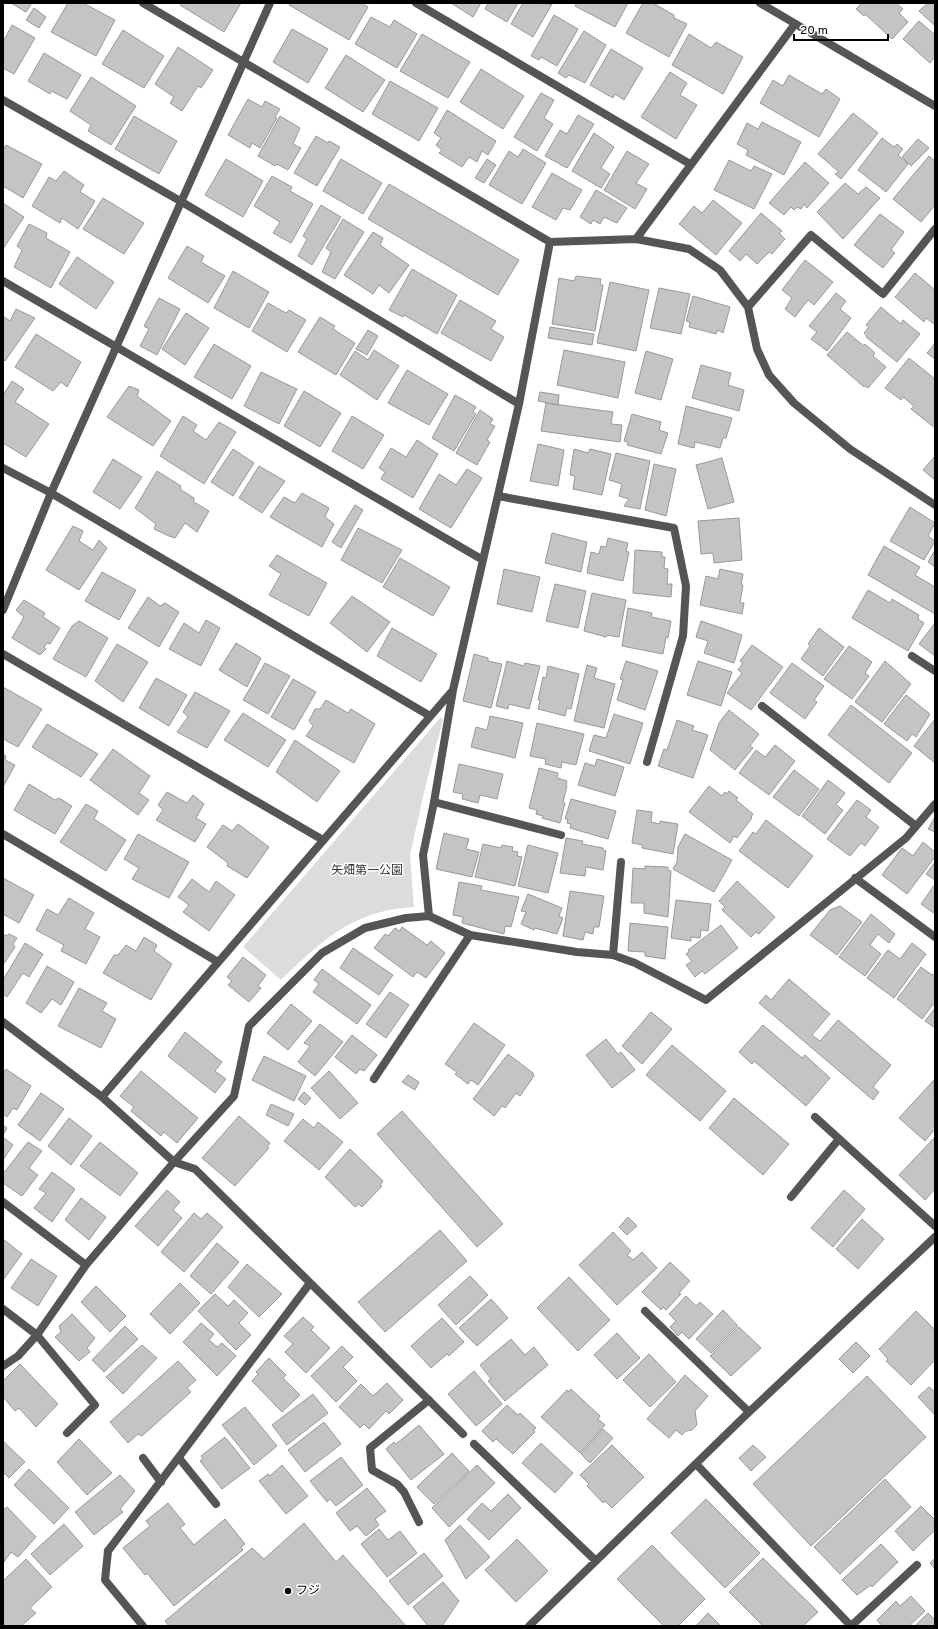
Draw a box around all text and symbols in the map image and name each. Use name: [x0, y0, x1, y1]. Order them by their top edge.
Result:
scale bar: [794, 16, 888, 42]
text: 20 m: [800, 23, 828, 39]
park label: 矢畑第一公園: [331, 863, 403, 879]
place label: フジ: [296, 1583, 320, 1599]
marker: フジ: [283, 1586, 293, 1596]

